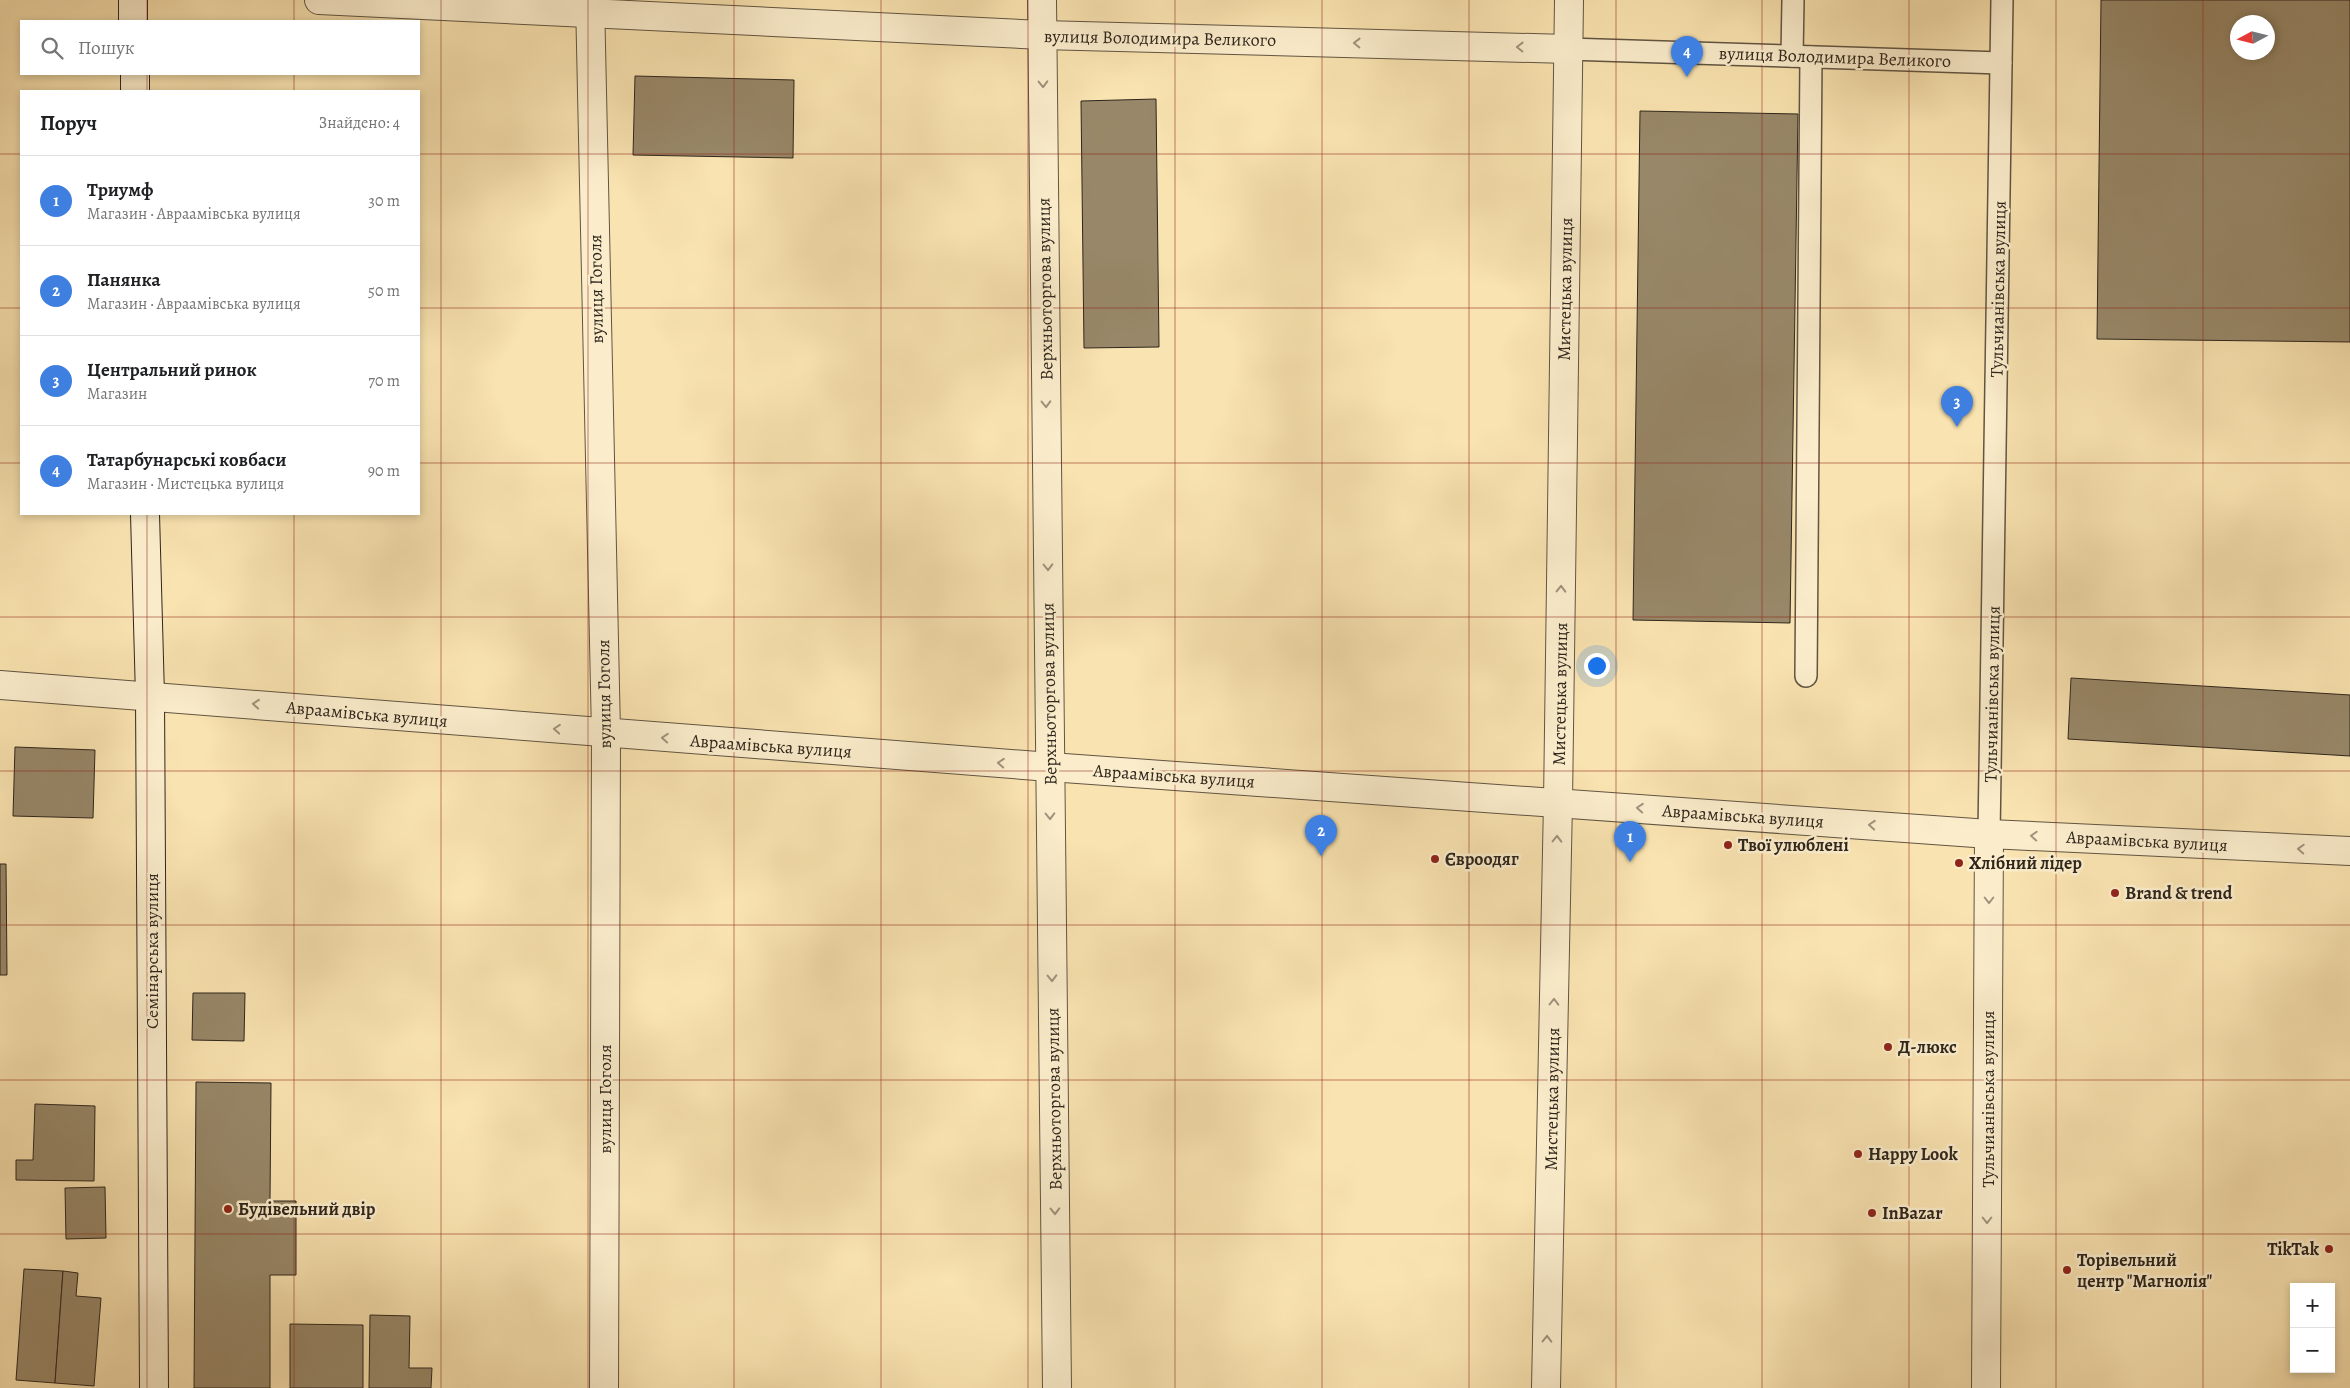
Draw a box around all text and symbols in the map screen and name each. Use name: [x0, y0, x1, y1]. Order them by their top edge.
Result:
north arrow: [2230, 15, 2275, 60]
search box: [20, 20, 420, 75]
street label: вулиця Володимира Великого: [1044, 24, 1276, 52]
icon: search: [38, 34, 66, 62]
text: Пошук: [78, 35, 135, 61]
pin: 4: [1671, 36, 1703, 77]
one-way arrow: [1353, 38, 1360, 48]
street label: вулиця Володимира Великого: [1718, 41, 1952, 73]
one-way arrow: [1515, 42, 1523, 53]
one-way arrow: [1038, 80, 1048, 88]
text: Поруч: [40, 109, 97, 137]
text: Знайдено: 4: [319, 112, 400, 134]
text: Триумф: [87, 177, 153, 203]
text: 1: [53, 190, 59, 212]
text: 30 m: [368, 190, 400, 212]
street label: Верхньоторгова вулиця: [1031, 197, 1059, 381]
street label: Тульчианівська вулиця: [1984, 200, 2012, 378]
text: Магазин · Авраамівська вулиця: [87, 203, 301, 225]
street label: Мистецька вулиця: [1552, 217, 1578, 361]
street label: вулиця Гоголя: [583, 234, 609, 344]
text: Панянка: [87, 267, 160, 293]
text: 2: [52, 280, 60, 302]
text: 50 m: [368, 280, 400, 302]
text: Магазин · Авраамівська вулиця: [87, 293, 301, 315]
text: Центральний ринок: [87, 357, 257, 383]
text: 3: [53, 370, 59, 392]
text: 70 m: [368, 370, 400, 392]
text: Магазин: [87, 383, 147, 405]
pin: 3: [1941, 386, 1973, 427]
one-way arrow: [1041, 400, 1051, 408]
text: Татарбунарські ковбаси: [87, 447, 286, 473]
text: 4: [52, 460, 60, 482]
text: 90 m: [368, 460, 400, 482]
text: Магазин · Мистецька вулиця: [87, 473, 284, 495]
one-way arrow: [1043, 563, 1053, 571]
one-way arrow: [1556, 585, 1566, 593]
street label: Верхньоторгова вулиця: [1035, 602, 1063, 786]
street label: Тульчианівська вулиця: [1978, 605, 2006, 783]
street label: Мистецька вулиця: [1547, 622, 1573, 766]
street label: вулиця Гоголя: [591, 639, 617, 749]
your location: [1584, 653, 1610, 679]
street label: Авраамівська вулиця: [284, 695, 449, 733]
one-way arrow: [251, 699, 259, 710]
one-way arrow: [553, 724, 561, 735]
street label: Авраамівська вулиця: [688, 728, 853, 764]
one-way arrow: [660, 732, 668, 743]
one-way arrow: [997, 758, 1005, 769]
street label: Авраамівська вулиця: [1091, 758, 1256, 794]
street label: Авраамівська вулиця: [1660, 798, 1825, 834]
one-way arrow: [1636, 803, 1644, 814]
one-way arrow: [1045, 812, 1055, 820]
pin: 2: [1305, 815, 1337, 856]
one-way arrow: [1868, 820, 1876, 831]
pin: 1: [1614, 821, 1646, 862]
street label: Авраамівська вулиця: [2065, 825, 2228, 857]
one-way arrow: [2030, 831, 2038, 841]
place label: Твої улюблені: [1738, 833, 1849, 857]
one-way arrow: [1552, 835, 1562, 843]
marker: Твої улюблені: [1722, 839, 1734, 851]
one-way arrow: [2297, 843, 2305, 854]
place label: Євроодяг: [1445, 847, 1519, 871]
place label: Хлібний лідер: [1969, 851, 2082, 875]
marker: Євроодяг: [1429, 853, 1441, 865]
marker: Хлібний лідер: [1953, 857, 1965, 869]
street label: Семінарська вулиця: [140, 873, 164, 1029]
place label: Brand & trend: [2125, 881, 2233, 905]
marker: Brand & trend: [2109, 887, 2121, 899]
one-way arrow: [1984, 896, 1994, 904]
one-way arrow: [1047, 975, 1057, 983]
one-way arrow: [1549, 998, 1559, 1006]
street label: Верхньоторгова вулиця: [1040, 1007, 1068, 1191]
street label: Тульчианівська вулиця: [1976, 1011, 2000, 1187]
street label: Мистецька вулиця: [1539, 1027, 1565, 1171]
place label: Д-люкс: [1898, 1035, 1957, 1059]
marker: Д-люкс: [1882, 1041, 1894, 1053]
street label: вулиця Гоголя: [593, 1044, 617, 1154]
place label: Happy Look: [1868, 1142, 1959, 1166]
marker: Happy Look: [1852, 1148, 1864, 1160]
place label: Будівельний двір: [238, 1197, 376, 1221]
place label: InBazar: [1882, 1201, 1943, 1225]
marker: Будівельний двір: [222, 1203, 234, 1215]
marker: InBazar: [1866, 1207, 1878, 1219]
one-way arrow: [1050, 1208, 1060, 1215]
one-way arrow: [1982, 1216, 1992, 1224]
place label: TikTak: [2267, 1237, 2320, 1261]
marker: TikTak: [2323, 1243, 2335, 1255]
place label: Торівeльний центр "Магнолія": [2077, 1248, 2212, 1293]
marker: Торівeльний центр "Магнолія": [2061, 1264, 2073, 1276]
map controls: [2290, 1283, 2335, 1373]
button: +: [2290, 1283, 2335, 1328]
button: −: [2290, 1328, 2335, 1373]
one-way arrow: [1542, 1335, 1552, 1343]

